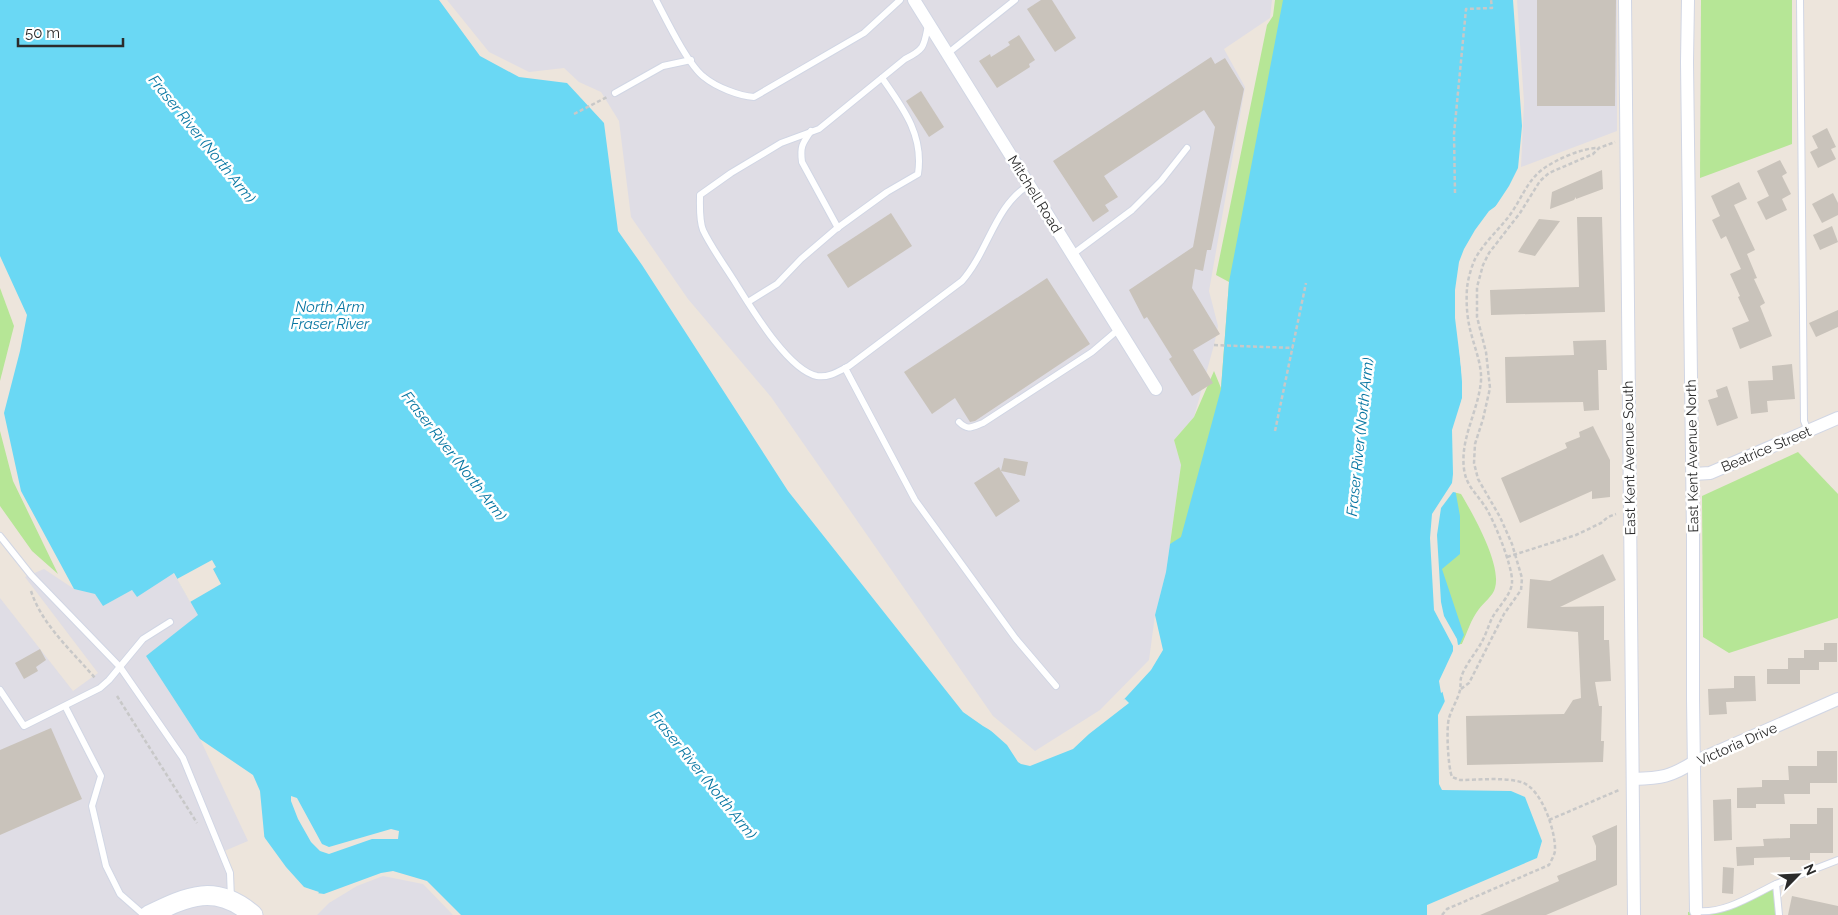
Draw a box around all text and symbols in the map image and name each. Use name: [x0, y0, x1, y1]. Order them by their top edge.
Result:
scale bar: [18, 15, 122, 47]
text: 50 m: [25, 24, 60, 42]
water label: Fraser River (North Arm): [145, 71, 259, 207]
street label: Mitchell Road: [1005, 152, 1065, 236]
water label: North Arm Fraser River: [291, 298, 370, 333]
water label: Fraser River (North Arm): [1343, 357, 1377, 517]
street label: East Kent Avenue North: [1683, 379, 1701, 533]
street label: East Kent Avenue South: [1620, 381, 1638, 535]
water label: Fraser River (North Arm): [398, 388, 510, 524]
street label: Beatrice Street: [1719, 423, 1814, 475]
water label: Fraser River (North Arm): [646, 707, 760, 843]
street label: Victoria Drive: [1695, 719, 1779, 769]
north arrow: [1773, 850, 1823, 900]
text: N: [1800, 862, 1819, 878]

